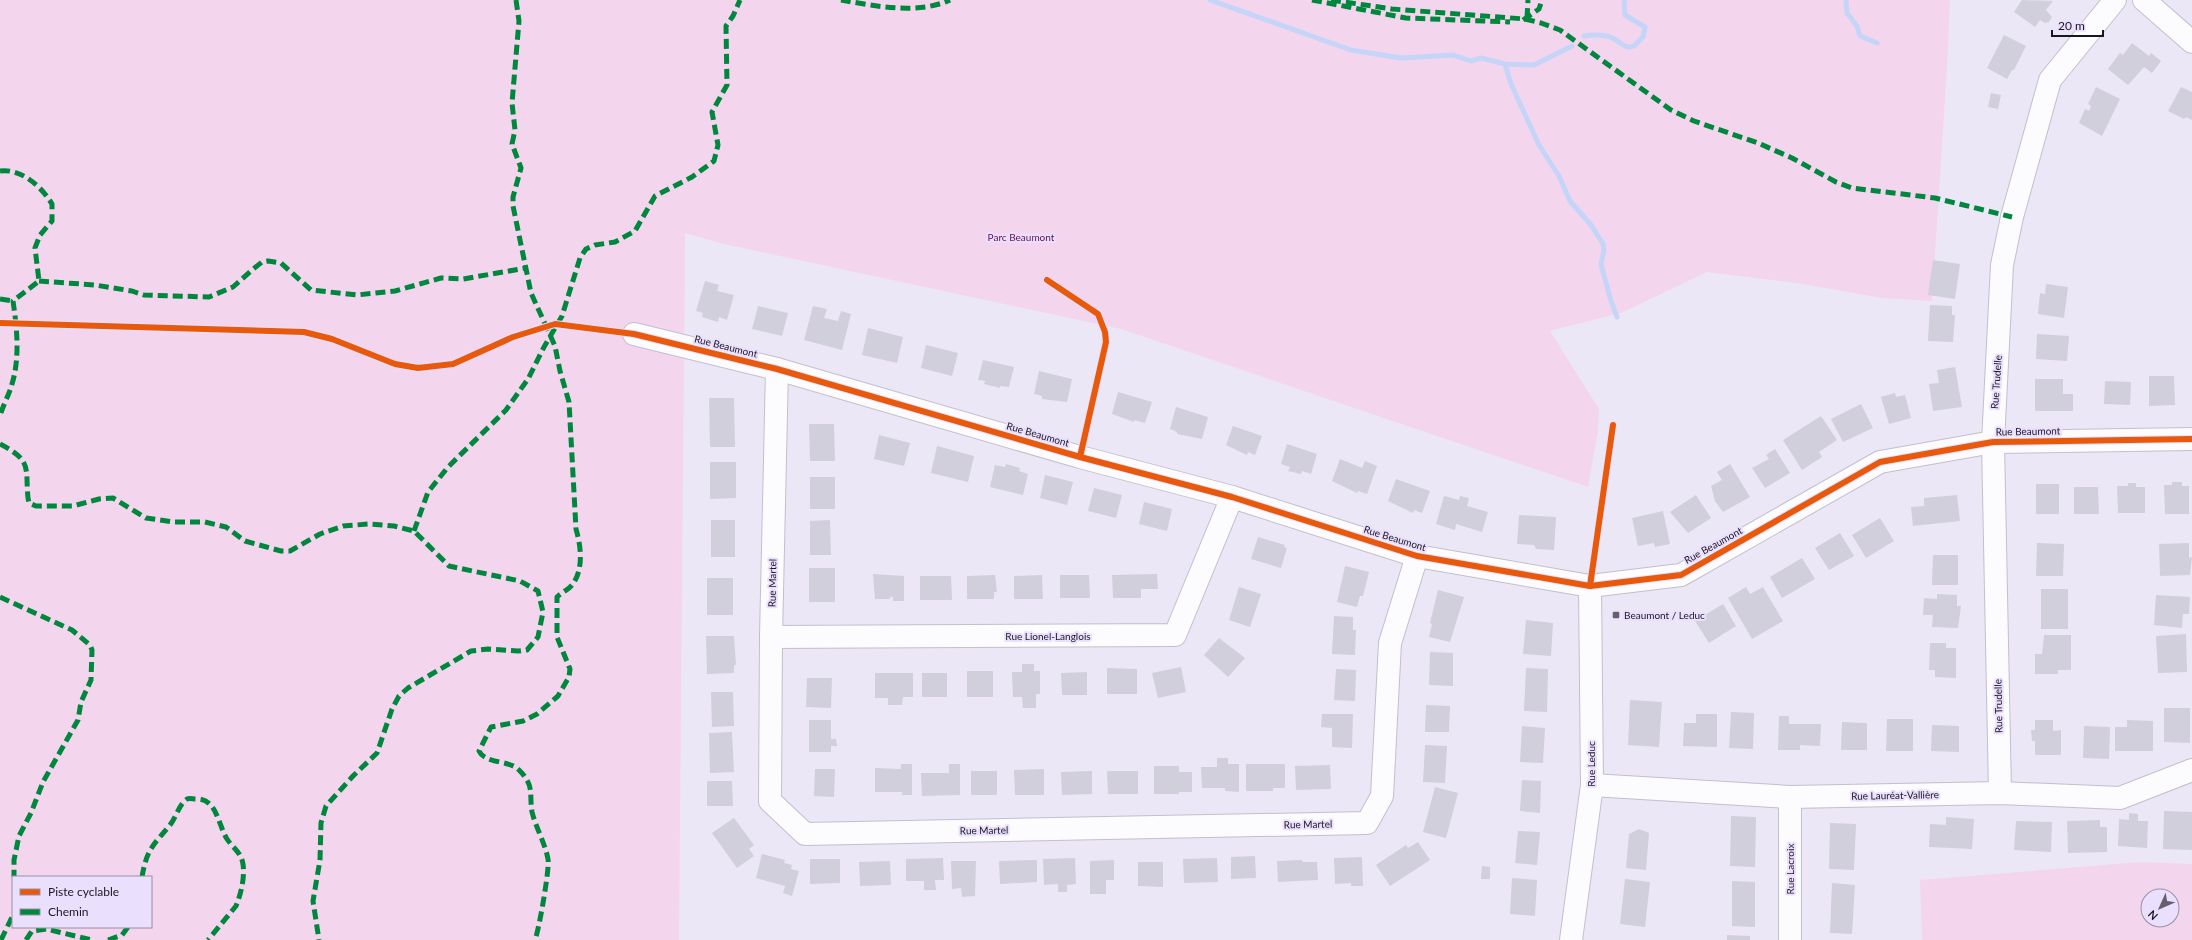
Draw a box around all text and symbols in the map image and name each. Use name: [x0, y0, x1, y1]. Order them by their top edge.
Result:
scale bar: [2052, 12, 2103, 38]
text: 20 m: [2058, 18, 2085, 33]
park label: Parc Beaumont: [988, 231, 1055, 243]
street label: Rue Beaumont: [693, 332, 759, 360]
street label: Rue Trudelle: [1988, 355, 2004, 409]
street label: Rue Beaumont: [1005, 419, 1071, 449]
street label: Rue Beaumont: [1996, 424, 2061, 438]
street label: Rue Beaumont: [1362, 523, 1428, 553]
street label: Rue Beaumont: [1682, 524, 1745, 566]
street label: Rue Martel: [766, 559, 778, 607]
place label: Beaumont / Leduc: [1624, 609, 1705, 621]
marker: Beaumont / Leduc: [1611, 610, 1621, 620]
street label: Rue Lionel-Langlois: [1005, 630, 1091, 642]
street label: Rue Trudelle: [1992, 679, 2004, 733]
street label: Rue Leduc: [1585, 741, 1597, 787]
street label: Rue Lauréat-Vallière: [1851, 788, 1939, 802]
street label: Rue Martel: [1284, 818, 1332, 830]
street label: Rue Martel: [960, 824, 1008, 836]
street label: Rue Lacroix: [1784, 844, 1796, 894]
legend: [12, 876, 152, 928]
text: Piste cyclable: [48, 884, 119, 899]
north arrow: [2140, 888, 2180, 928]
text: Chemin: [48, 904, 89, 919]
text: N: [2145, 908, 2160, 923]

